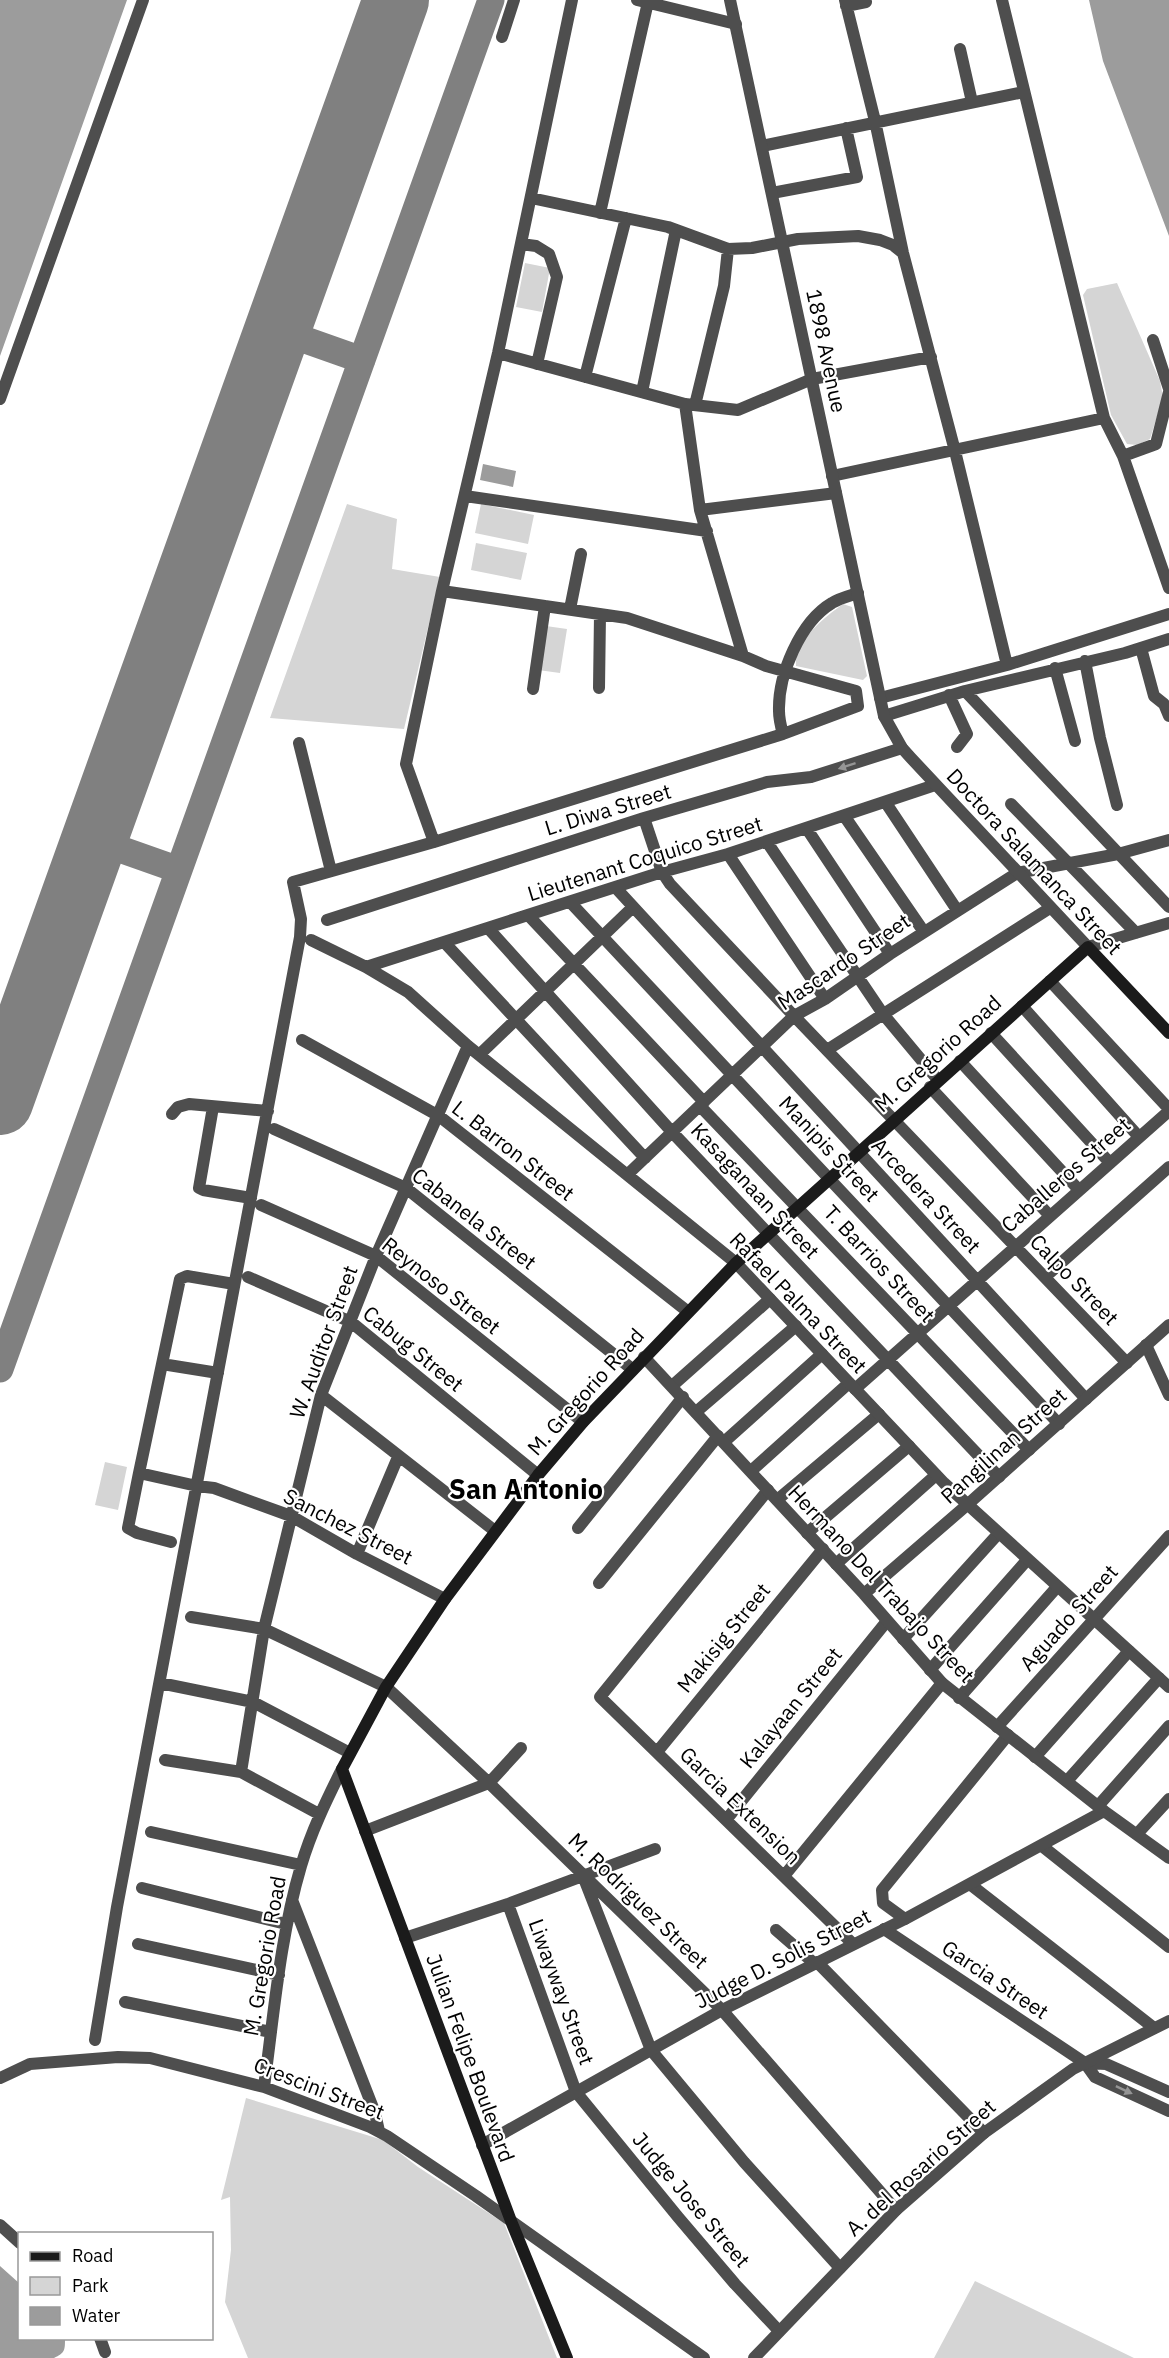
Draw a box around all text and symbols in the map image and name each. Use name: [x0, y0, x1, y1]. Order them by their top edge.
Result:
street label: 1898 Avenue: [800, 287, 854, 415]
one-way arrow: [838, 762, 856, 771]
street label: Doctora Salamanca Street: [941, 762, 1129, 961]
street label: L. Diwa Street: [541, 777, 674, 842]
street label: Lieutenant Coquico Street: [524, 809, 766, 907]
street label: Mascardo Street: [772, 906, 915, 1016]
street label: M. Gregorio Road: [868, 989, 1007, 1118]
street label: Manipis Street: [773, 1089, 886, 1207]
street label: L. Barron Street: [447, 1094, 581, 1207]
street label: Caballeros Street: [995, 1110, 1136, 1238]
street label: Kasaganaan Street: [685, 1116, 826, 1264]
street label: Arcedera Street: [866, 1132, 987, 1259]
street label: Cabanela Street: [407, 1161, 543, 1276]
street label: T. Barrios Street: [818, 1199, 942, 1328]
street label: Rafael Palma Street: [724, 1226, 873, 1379]
street label: Calpo Street: [1024, 1228, 1125, 1331]
street label: Reynoso Street: [377, 1230, 507, 1340]
street label: W. Auditor Street: [282, 1261, 364, 1422]
street label: Cabug Street: [357, 1299, 470, 1397]
street label: M. Gregorio Road: [521, 1322, 650, 1461]
street label: Pangilinan Street: [934, 1381, 1072, 1509]
district label: San Antonio: [449, 1471, 603, 1506]
street label: Hermano Del Trabajo Street: [782, 1478, 981, 1688]
street label: Sanchez Street: [279, 1482, 418, 1571]
street label: Aguado Street: [1013, 1558, 1124, 1677]
street label: Makisig Street: [670, 1577, 776, 1698]
street label: Kalayaan Street: [733, 1641, 848, 1774]
street label: Garcia Extension: [674, 1740, 807, 1870]
street label: M. Rodriguez Street: [563, 1826, 715, 1974]
street label: M. Gregorio Road: [236, 1874, 292, 2038]
street label: Judge D. Solis Street: [690, 1902, 875, 2015]
street label: Liwayway Street: [523, 1915, 601, 2069]
street label: Garcia Street: [937, 1933, 1054, 2025]
street label: Julian Felipe Boulevard: [420, 1950, 522, 2166]
street label: Crescini Street: [250, 2050, 389, 2126]
one-way arrow: [1116, 2086, 1133, 2095]
street label: A. del Rosario Street: [839, 2092, 1001, 2242]
street label: Judge Jose Street: [627, 2126, 757, 2273]
legend: [18, 2232, 213, 2340]
text: Road: [72, 2244, 113, 2267]
text: Park: [72, 2274, 109, 2297]
text: Water: [72, 2304, 121, 2327]

